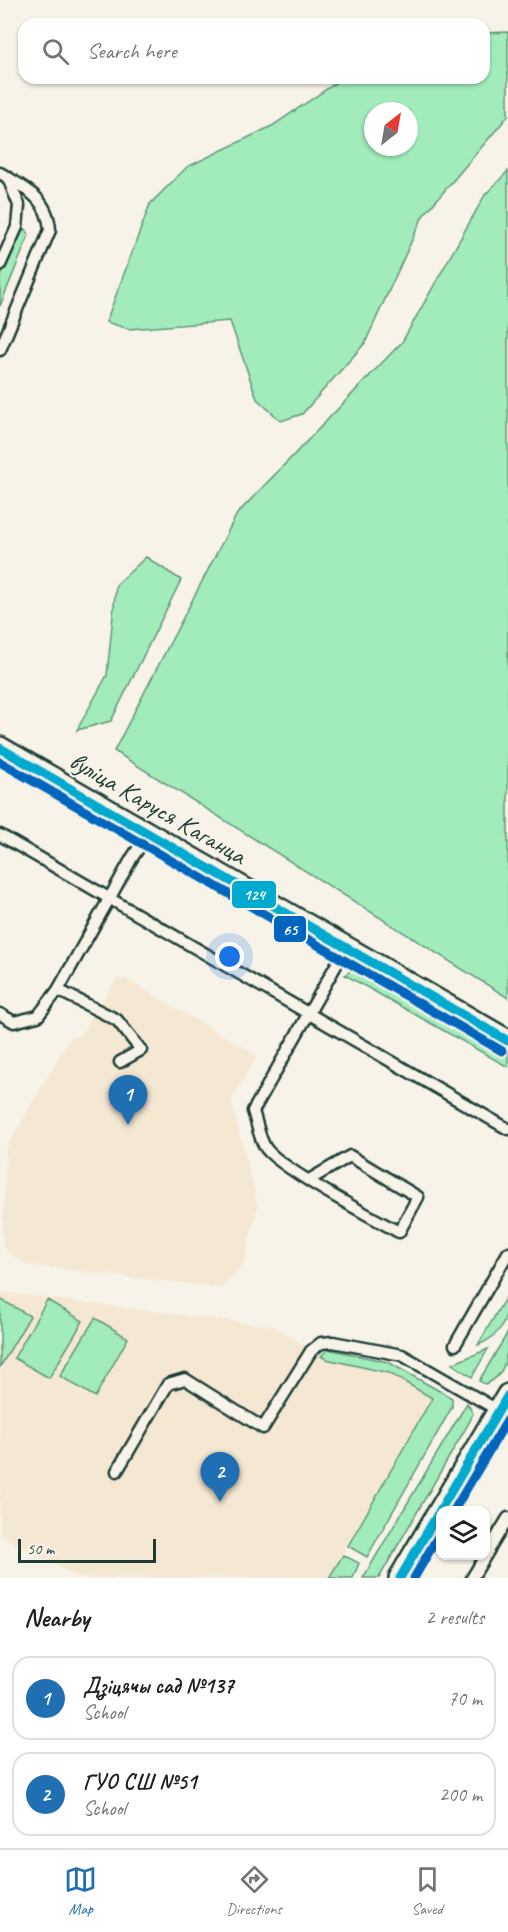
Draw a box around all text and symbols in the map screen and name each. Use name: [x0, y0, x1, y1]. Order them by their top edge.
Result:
search box: [18, 18, 490, 84]
icon: search: [39, 35, 72, 68]
text: Search here: [87, 37, 177, 65]
north arrow: [364, 102, 418, 156]
street label: вуліца Каруся Каганца: [64, 744, 254, 873]
line badge: 124: [231, 880, 277, 909]
text: 124: [243, 885, 267, 905]
line badge: 65: [273, 915, 307, 943]
text: 65: [283, 920, 299, 940]
your location: [215, 942, 244, 971]
pin: 1: [108, 1076, 148, 1125]
pin: 2: [200, 1452, 240, 1502]
map controls: [436, 1506, 490, 1560]
button: layers: [436, 1506, 490, 1560]
scale bar: [18, 1536, 156, 1564]
text: 50 m: [27, 1539, 54, 1559]
text: Nearby: [24, 1601, 89, 1634]
text: 2 results: [425, 1605, 484, 1630]
text: Дзіцячы сад №137: [83, 1672, 234, 1700]
text: 1: [41, 1686, 50, 1711]
text: 70 m: [448, 1686, 482, 1711]
text: School: [83, 1700, 126, 1725]
text: ГУО СШ №51: [83, 1768, 197, 1796]
text: 2: [41, 1782, 50, 1807]
text: 200 m: [439, 1782, 482, 1807]
text: School: [83, 1796, 126, 1821]
tab: Map: [64, 1863, 97, 1919]
tab: Directions: [226, 1863, 282, 1919]
tab: Saved: [411, 1863, 444, 1919]

